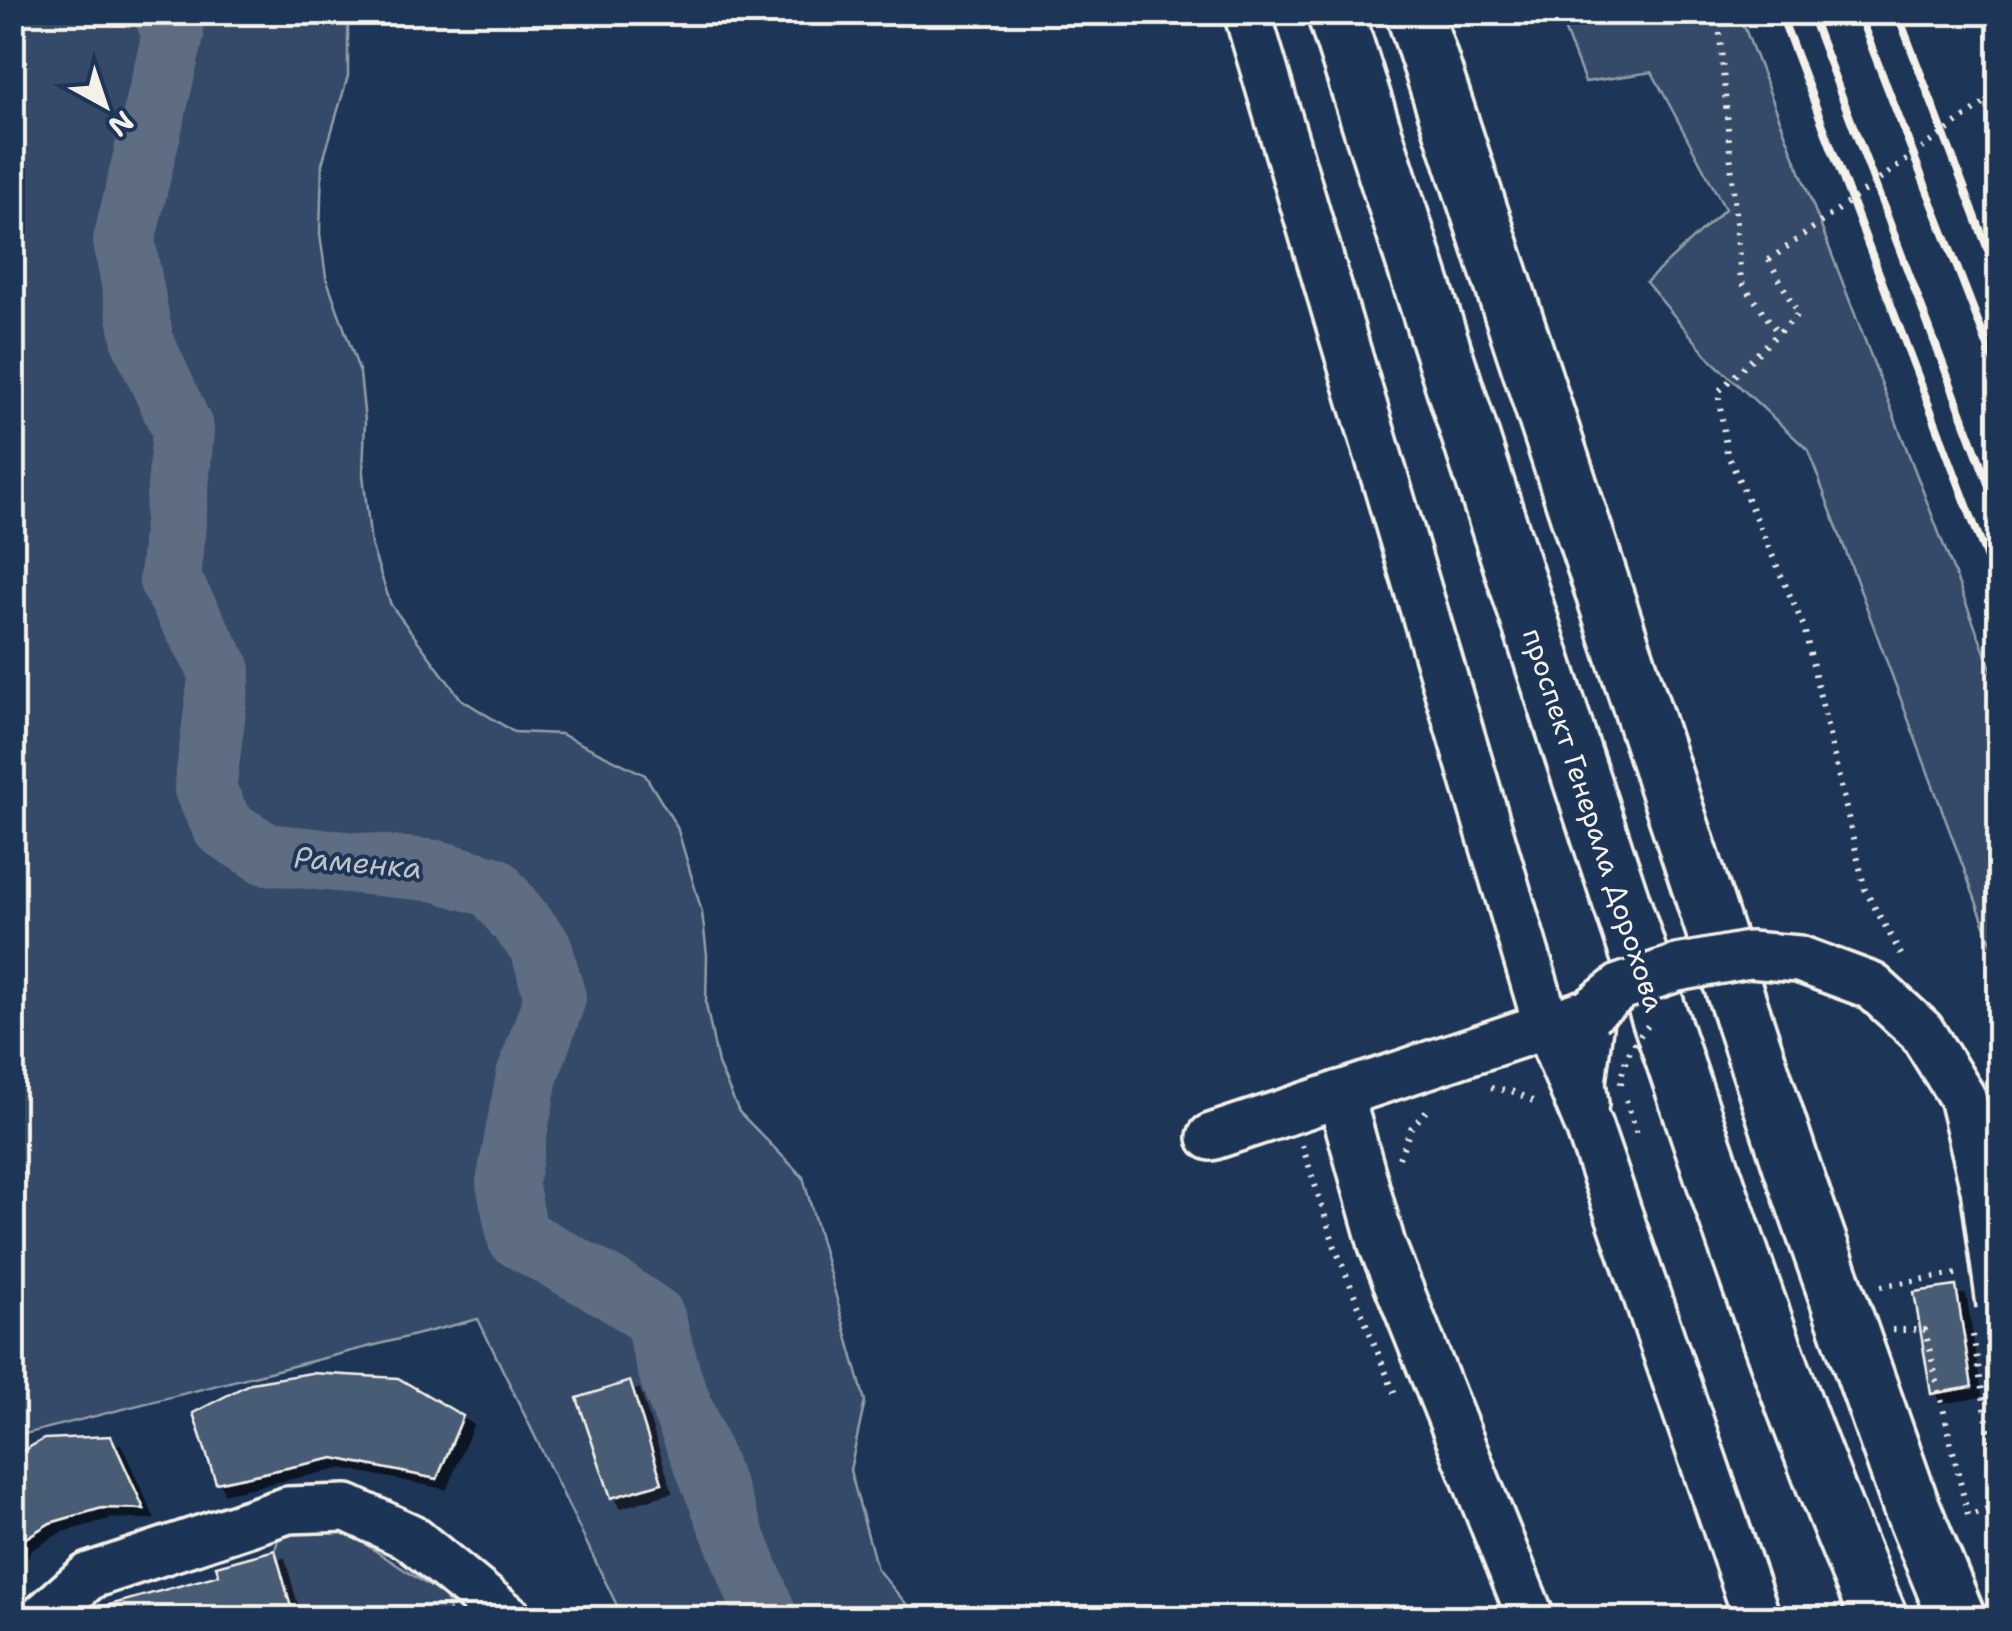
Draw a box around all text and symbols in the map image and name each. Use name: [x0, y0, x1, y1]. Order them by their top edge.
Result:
north arrow: [55, 55, 155, 155]
text: N: [100, 102, 142, 146]
street label: проспект Генерала Дорохова: [1514, 623, 1674, 1017]
water label: Раменка: [292, 836, 424, 889]

